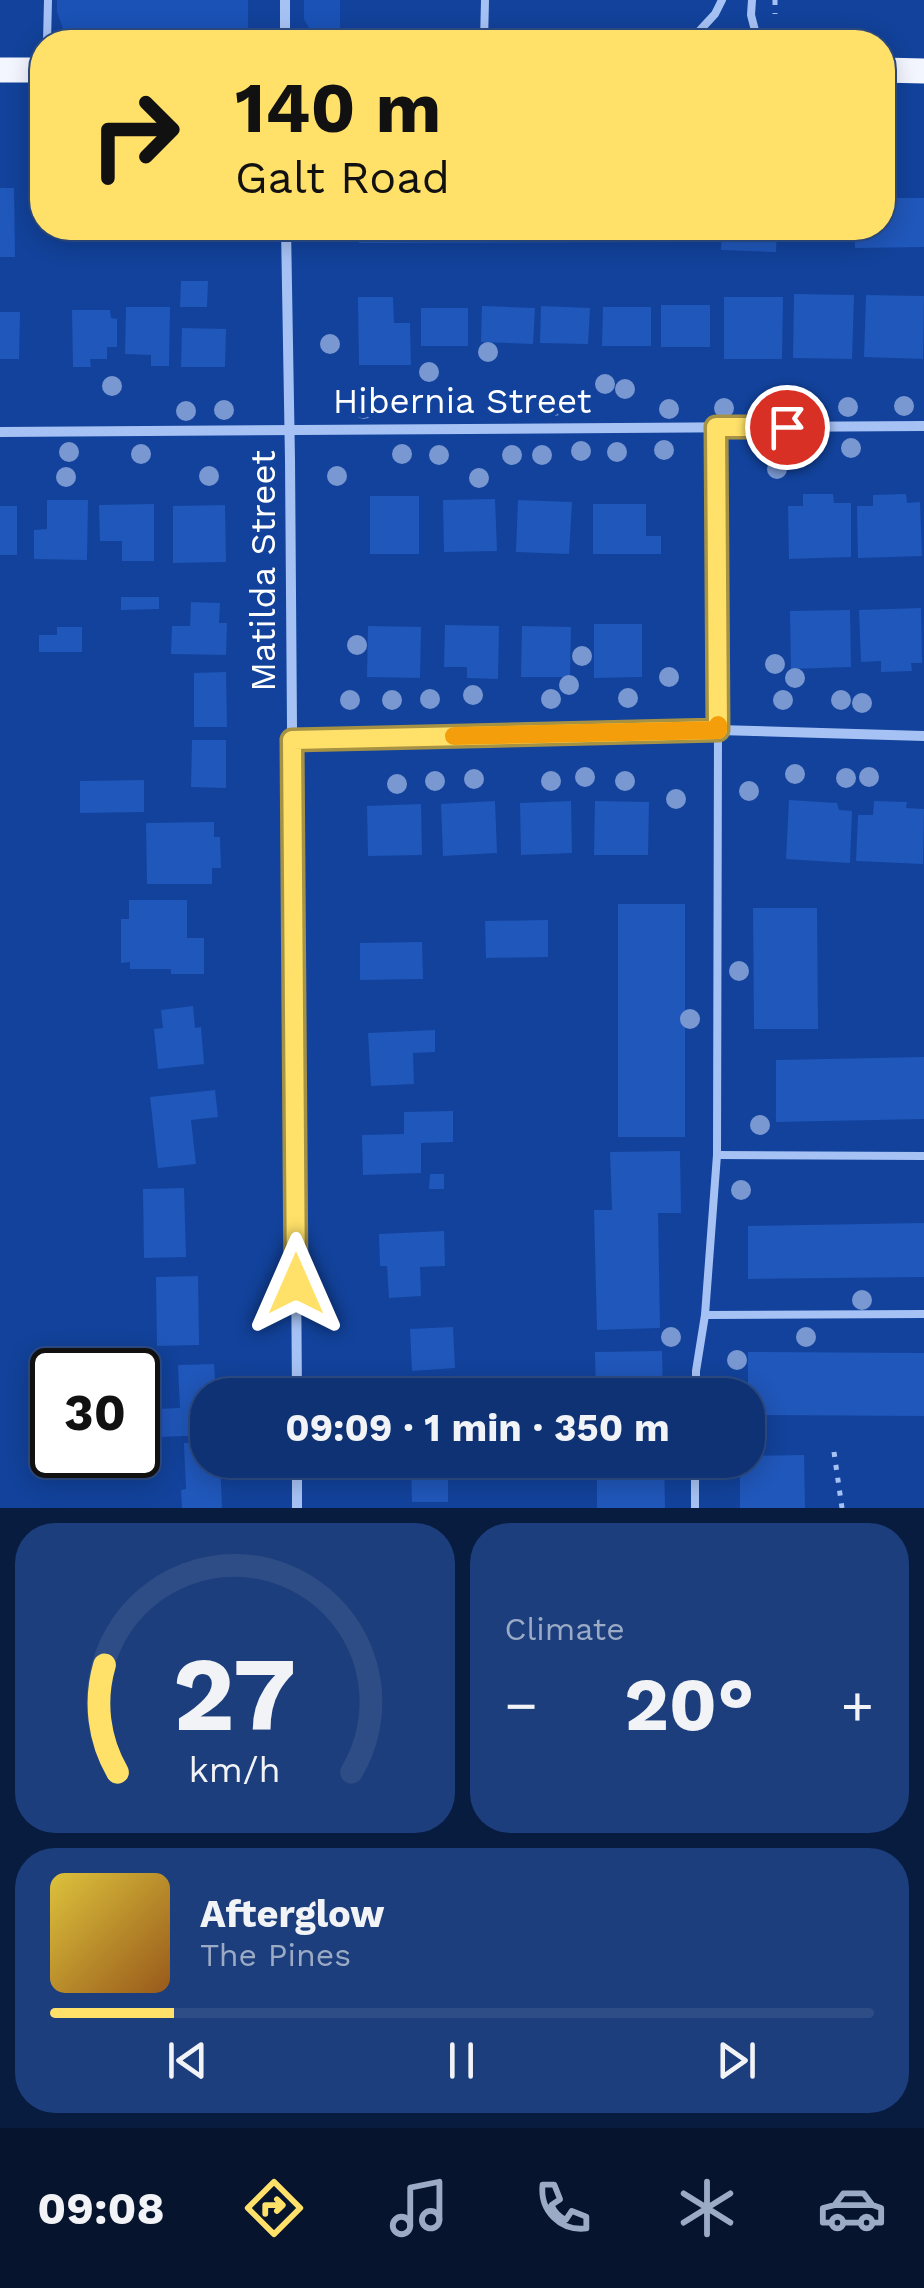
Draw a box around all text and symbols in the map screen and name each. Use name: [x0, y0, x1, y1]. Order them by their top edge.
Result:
text: 140 m: [235, 67, 441, 149]
icon: right: [70, 70, 200, 200]
text: Galt Road: [235, 151, 450, 204]
street label: Hibernia Street: [333, 380, 592, 422]
pin: [745, 385, 830, 470]
icon: arrive: [760, 400, 815, 455]
street label: Matilda Street: [242, 450, 284, 692]
position arrow: [244, 1232, 348, 1336]
speed limit sign: 30: [30, 1348, 160, 1478]
text: 09:09 · 1 min · 350 m: [285, 1406, 670, 1450]
text: Climate: [505, 1610, 625, 1648]
text: 27: [173, 1633, 296, 1755]
text: 20°: [624, 1660, 754, 1748]
text: −: [505, 1673, 538, 1737]
text: +: [841, 1673, 874, 1737]
text: km/h: [189, 1749, 281, 1791]
text: Afterglow: [200, 1892, 385, 1936]
text: The Pines: [200, 1936, 351, 1974]
icon: previous: [160, 2033, 215, 2088]
icon: pause: [434, 2033, 489, 2088]
icon: next: [709, 2033, 764, 2088]
icon: directions: [239, 2173, 309, 2243]
icon: music: [384, 2173, 454, 2243]
icon: phone: [528, 2173, 598, 2243]
icon: climate: [672, 2173, 742, 2243]
icon: car: [817, 2173, 887, 2243]
text: 09:08: [37, 2182, 165, 2235]

